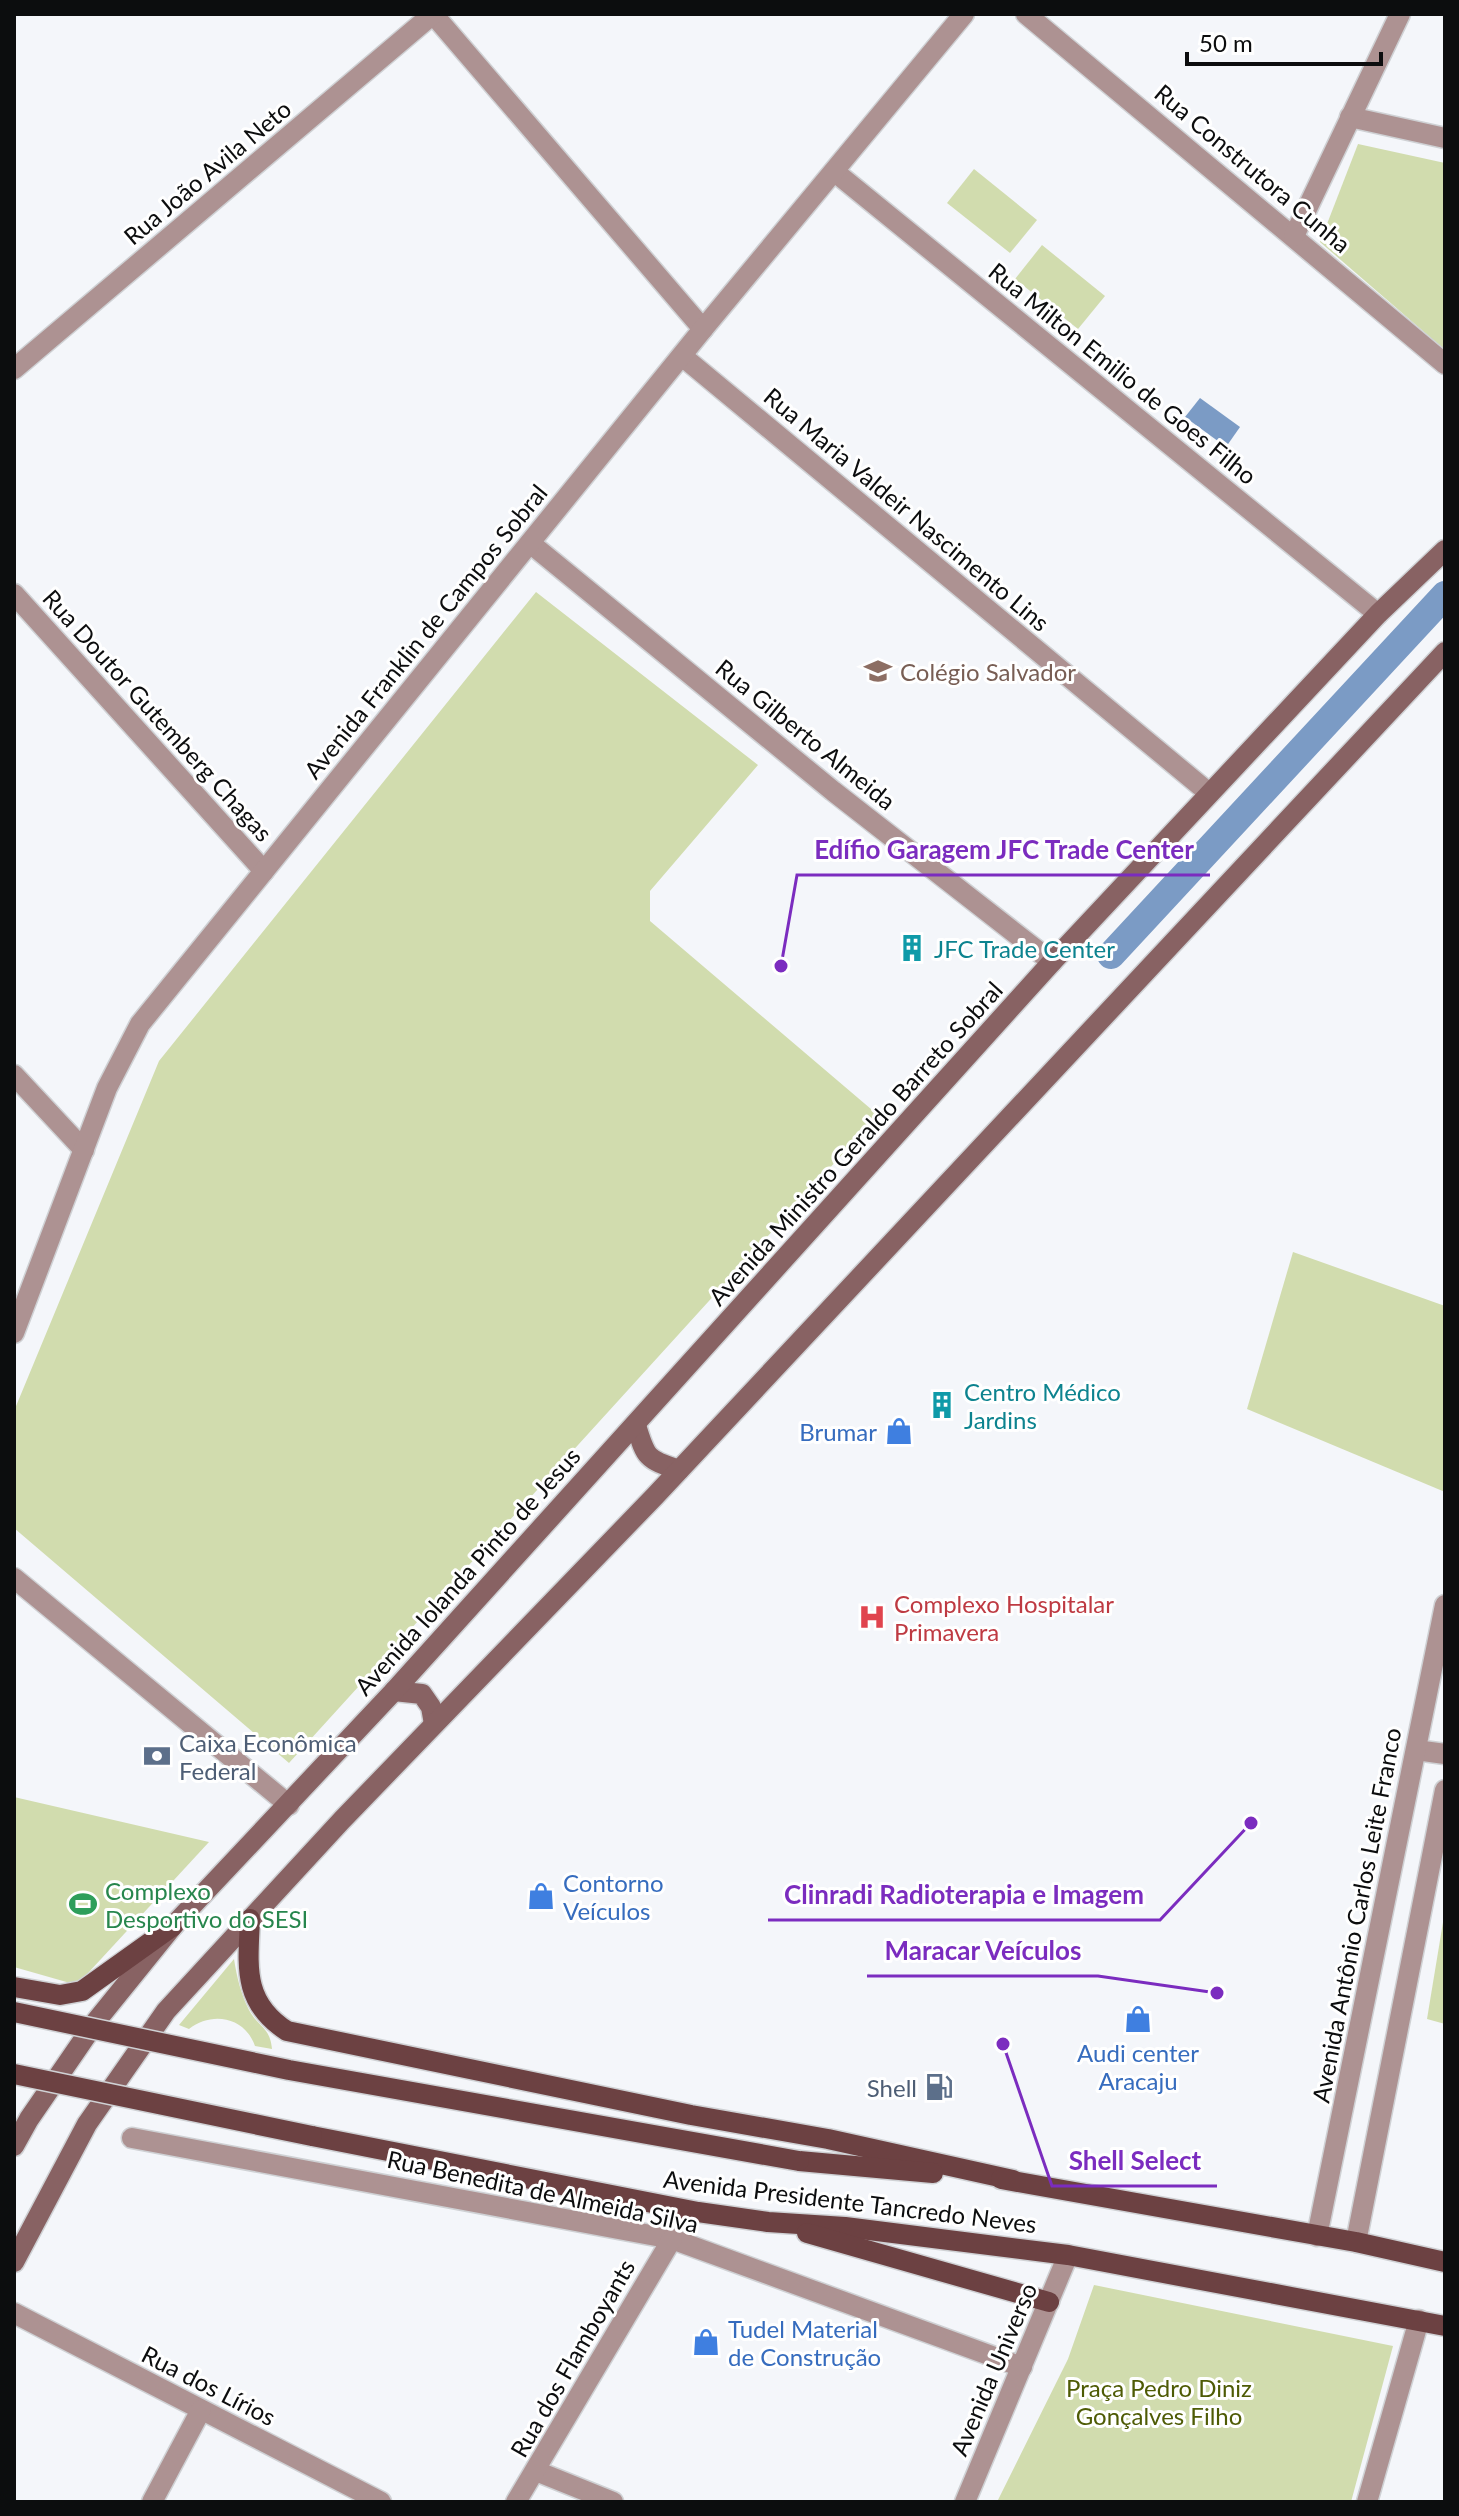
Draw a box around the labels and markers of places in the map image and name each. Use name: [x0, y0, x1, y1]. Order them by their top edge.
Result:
school or university icon: Colégio Salvador: [863, 656, 893, 686]
place label: Colégio Salvador: [900, 657, 1076, 686]
callout: Edífio Garagem JFC Trade Center: [797, 825, 1210, 875]
building icon: JFC Trade Center: [897, 933, 927, 963]
place label: JFC Trade Center: [934, 934, 1115, 963]
place label: Centro Médico Jardins: [964, 1377, 1121, 1434]
building icon: Centro Médico Jardins: [927, 1390, 957, 1420]
shop icon: Brumar: [884, 1416, 914, 1446]
place label: Brumar: [799, 1417, 877, 1446]
place label: Complexo Hospitalar Primavera: [894, 1589, 1114, 1646]
hospital icon: Complexo Hospitalar Primavera: [857, 1602, 887, 1632]
place label: Caixa Econômica Federal: [179, 1728, 357, 1785]
bank icon: Caixa Econômica Federal: [142, 1741, 172, 1771]
place label: Contorno Veículos: [563, 1868, 664, 1925]
callout: Clinradi Radioterapia e Imagem: [768, 1870, 1160, 1920]
place label: Complexo Desportivo do SESI: [105, 1876, 308, 1933]
shop icon: Contorno Veículos: [526, 1881, 556, 1911]
sports icon: Complexo Desportivo do SESI: [68, 1889, 98, 1919]
callout: Maracar Veículos: [867, 1926, 1098, 1976]
shop icon: Audi center Aracaju: [1123, 2004, 1153, 2034]
place label: Audi center Aracaju: [1077, 2038, 1199, 2095]
fuel station icon: Shell: [924, 2072, 954, 2102]
place label: Shell: [867, 2073, 917, 2102]
callout: Shell Select: [1052, 2136, 1217, 2186]
place label: Tudel Material de Construção: [728, 2314, 881, 2371]
shop icon: Tudel Material de Construção: [691, 2327, 721, 2357]

